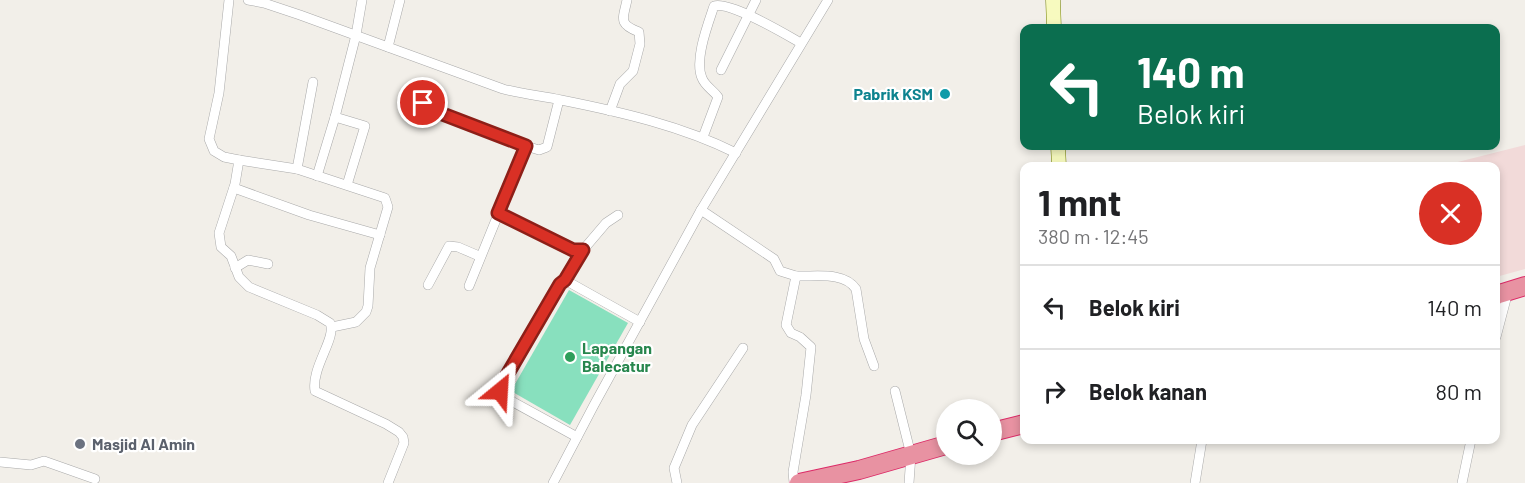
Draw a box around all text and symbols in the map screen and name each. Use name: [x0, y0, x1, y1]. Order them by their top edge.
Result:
text: 140 m: [1137, 46, 1245, 96]
icon: left: [1038, 48, 1116, 126]
pin: [397, 77, 448, 128]
place label: Pabrik KSM: [853, 84, 933, 103]
icon: arrive: [406, 86, 439, 119]
marker: Pabrik KSM: [938, 87, 952, 101]
text: Belok kiri: [1137, 97, 1245, 129]
text: 1 mnt: [1038, 180, 1121, 223]
button: close: [1419, 182, 1482, 245]
text: 380 m · 12:45: [1038, 224, 1149, 248]
icon: left: [1038, 291, 1071, 324]
text: Belok kiri: [1089, 294, 1180, 320]
text: 140 m: [1427, 294, 1482, 320]
place label: Lapangan Balecatur: [582, 338, 652, 375]
marker: Lapangan Balecatur: [563, 350, 577, 364]
position arrow: [468, 359, 532, 423]
icon: right: [1038, 375, 1071, 408]
text: Belok kanan: [1089, 378, 1207, 404]
text: 80 m: [1436, 378, 1482, 404]
map controls: [936, 399, 1002, 465]
button: search: [936, 399, 1002, 465]
place label: Masjid Al Amin: [92, 434, 195, 453]
marker: Masjid Al Amin: [73, 437, 87, 451]

